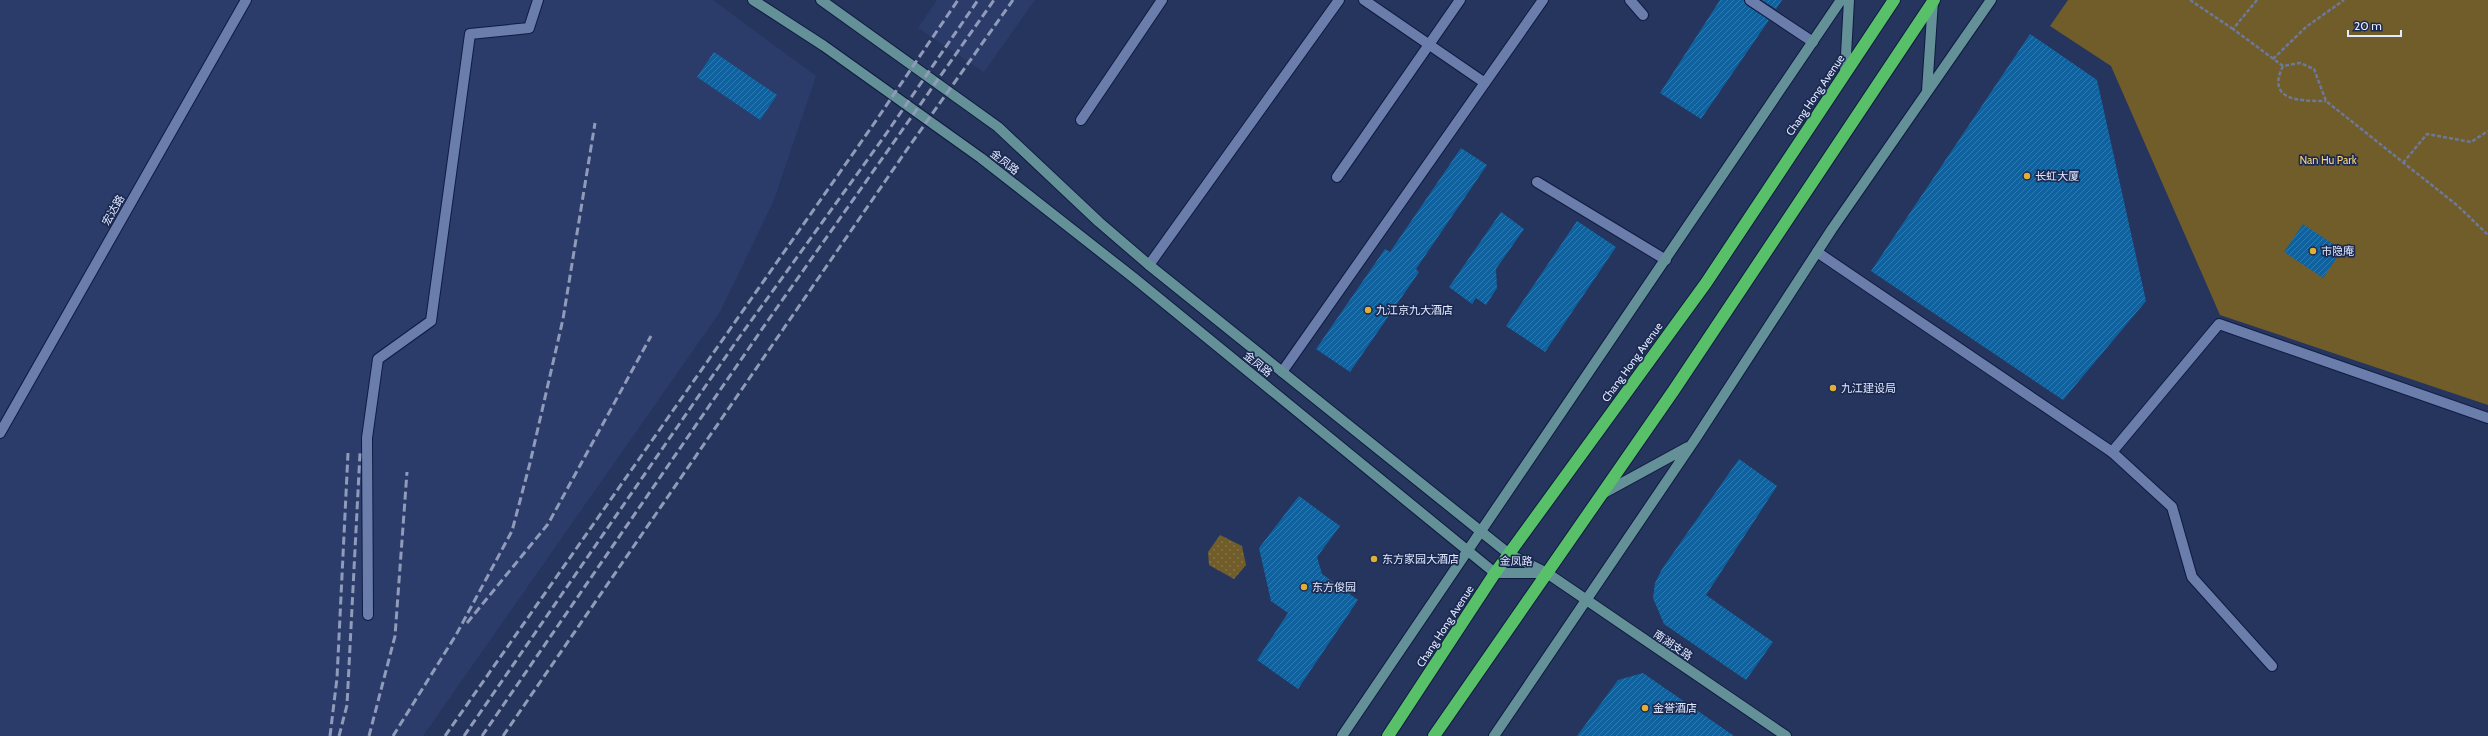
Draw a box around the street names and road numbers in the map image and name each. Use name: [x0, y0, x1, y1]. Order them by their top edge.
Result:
street label: Chang Hong Avenue: [1783, 52, 1848, 138]
street label: 金凤路: [988, 146, 1022, 178]
street label: 宏达路: [99, 192, 127, 228]
street label: Chang Hong Avenue: [1598, 319, 1666, 404]
street label: 金凤路: [1241, 348, 1275, 380]
street label: 金凤路: [1499, 554, 1533, 568]
street label: Chang Hong Avenue: [1413, 582, 1477, 670]
street label: 南湖支路: [1651, 627, 1695, 663]

